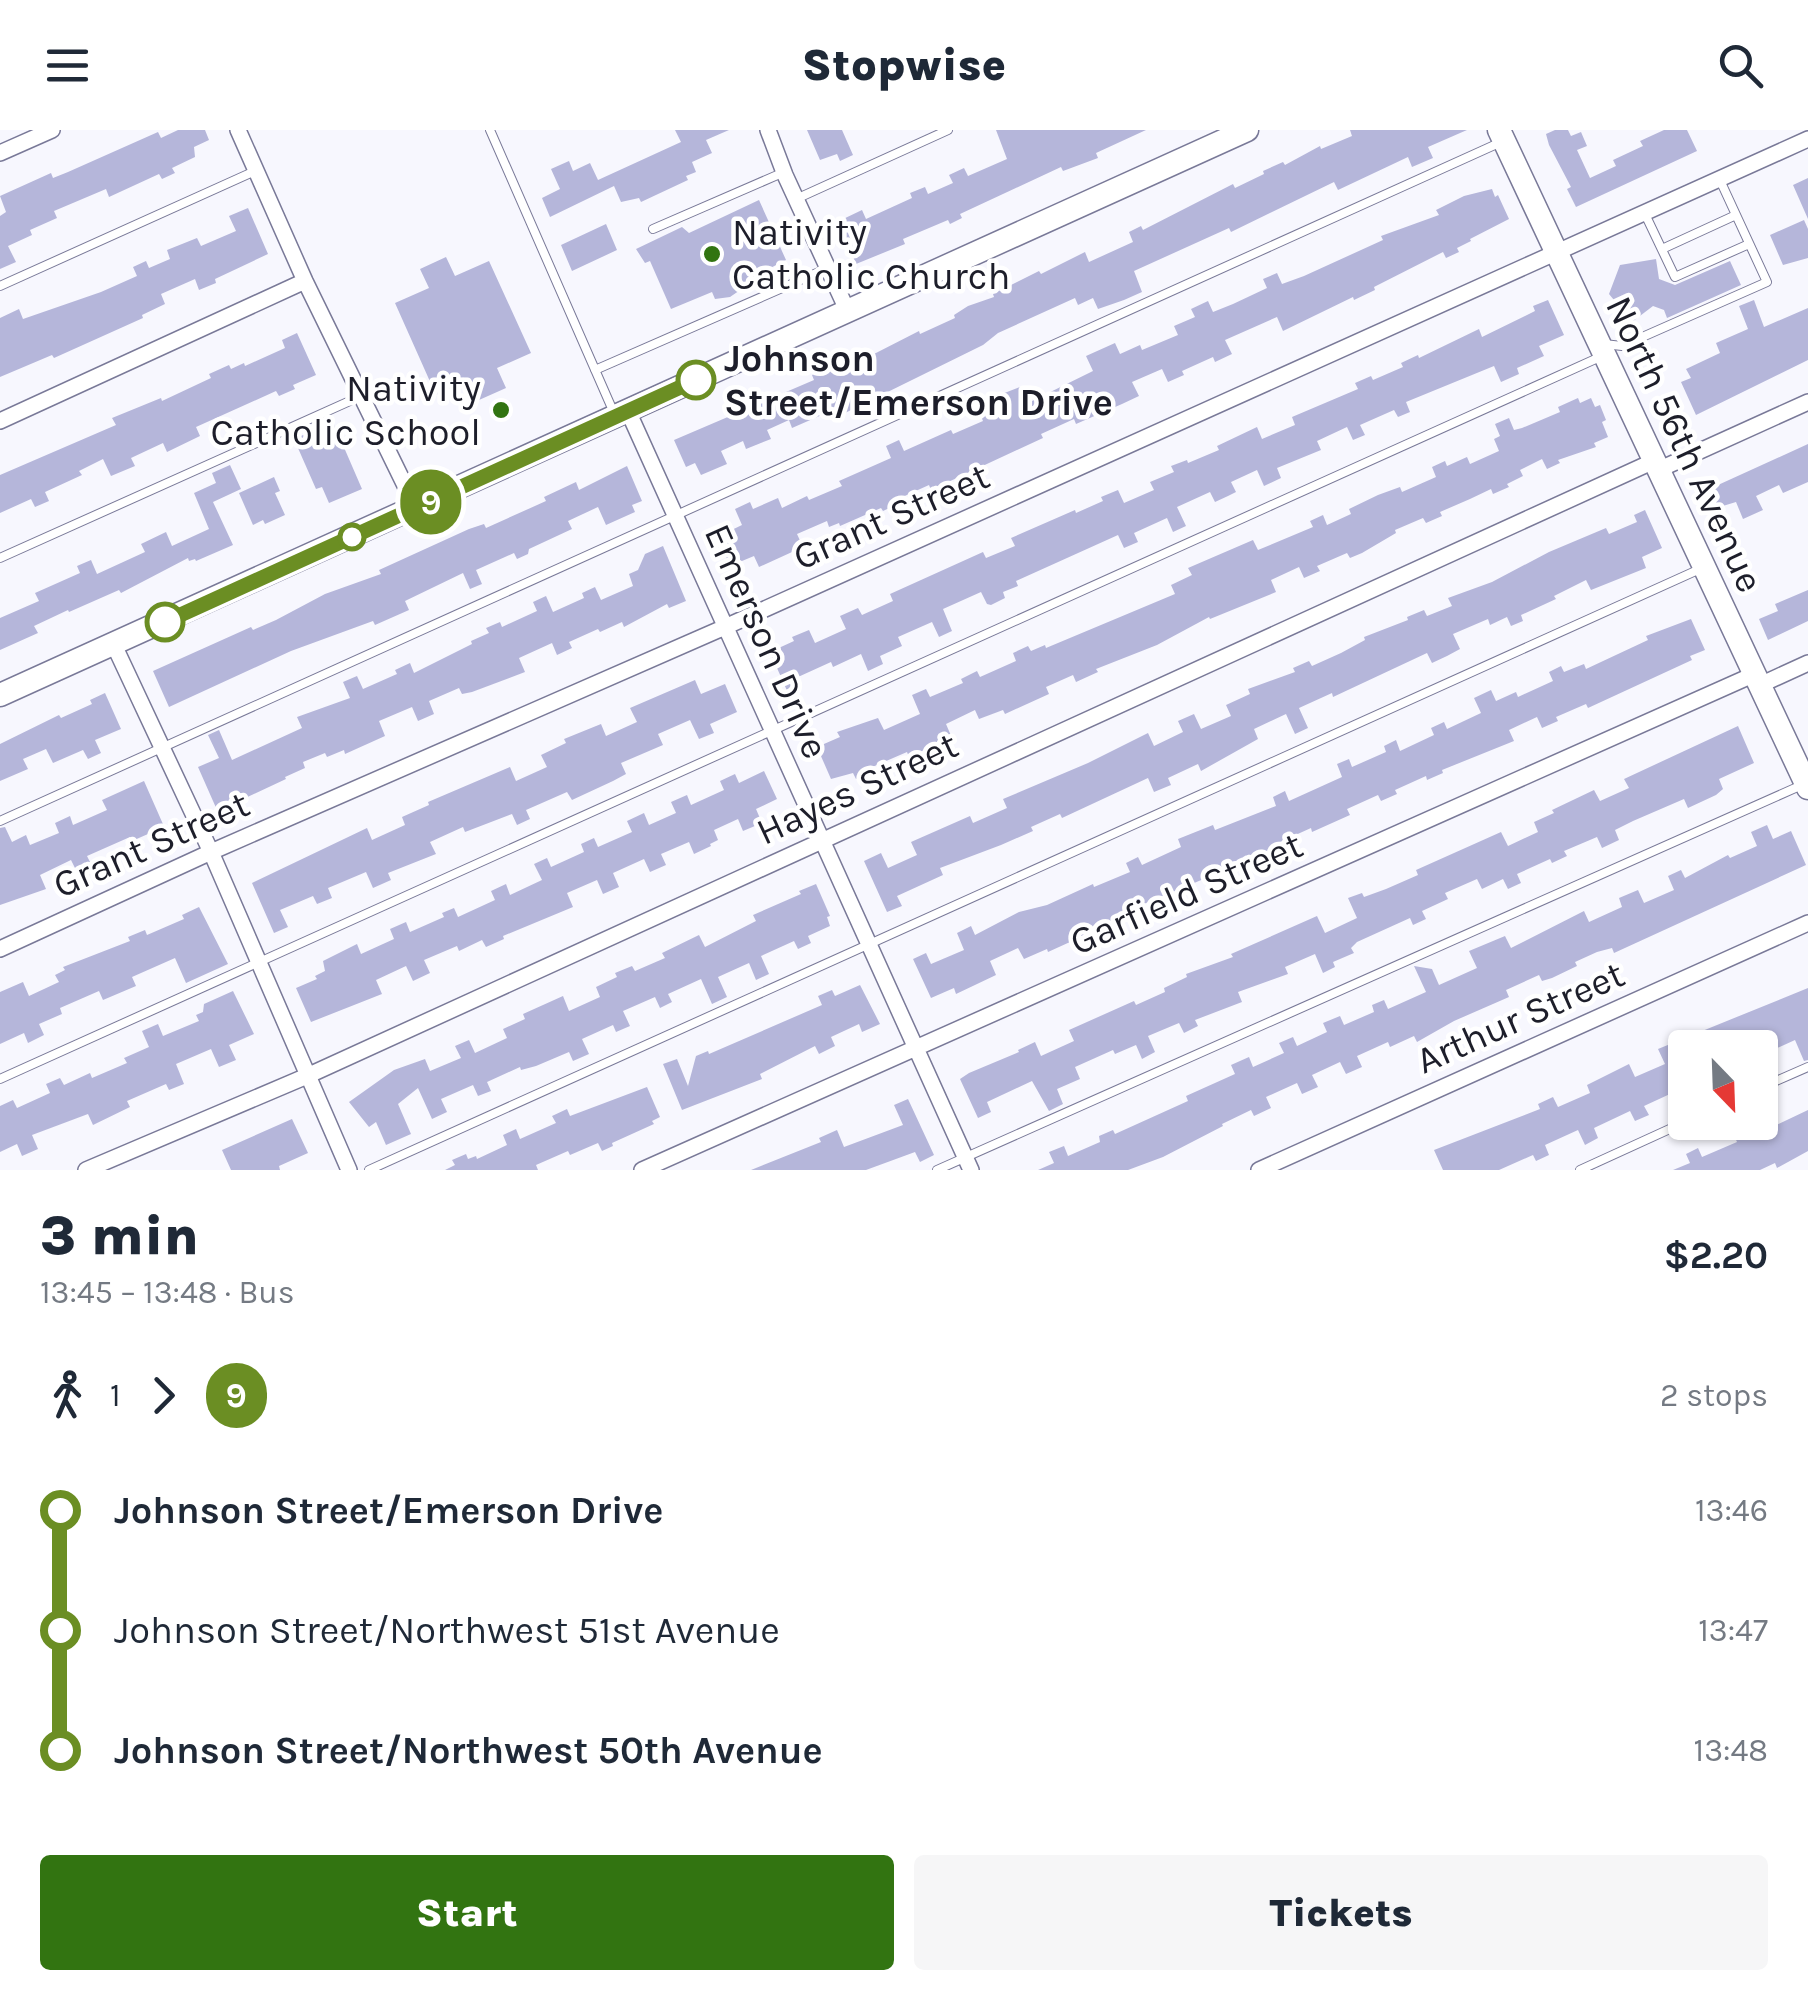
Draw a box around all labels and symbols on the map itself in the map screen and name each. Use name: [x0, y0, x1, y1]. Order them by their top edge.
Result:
place label: Nativity Catholic Church: [732, 210, 1010, 299]
marker: Nativity Catholic Church: [701, 243, 723, 265]
street label: North 56th Avenue: [1596, 289, 1773, 599]
place label: Johnson Street/Emerson Drive: [724, 336, 1113, 425]
marker: Johnson Street/Emerson Drive: [677, 361, 715, 399]
place label: Nativity Catholic School: [211, 366, 481, 455]
marker: Nativity Catholic School: [490, 399, 512, 421]
street label: Grant Street: [786, 453, 996, 580]
line badge: 9: [398, 470, 464, 534]
street label: Emerson Drive: [695, 517, 838, 765]
unlabelled marker: [339, 524, 365, 550]
unlabelled marker: [146, 603, 184, 641]
street label: Hayes Street: [749, 722, 965, 855]
street label: Grant Street: [46, 781, 256, 908]
street label: Garfield Street: [1063, 822, 1309, 965]
street label: Arthur Street: [1409, 952, 1631, 1083]
north arrow: [1668, 1030, 1778, 1140]

